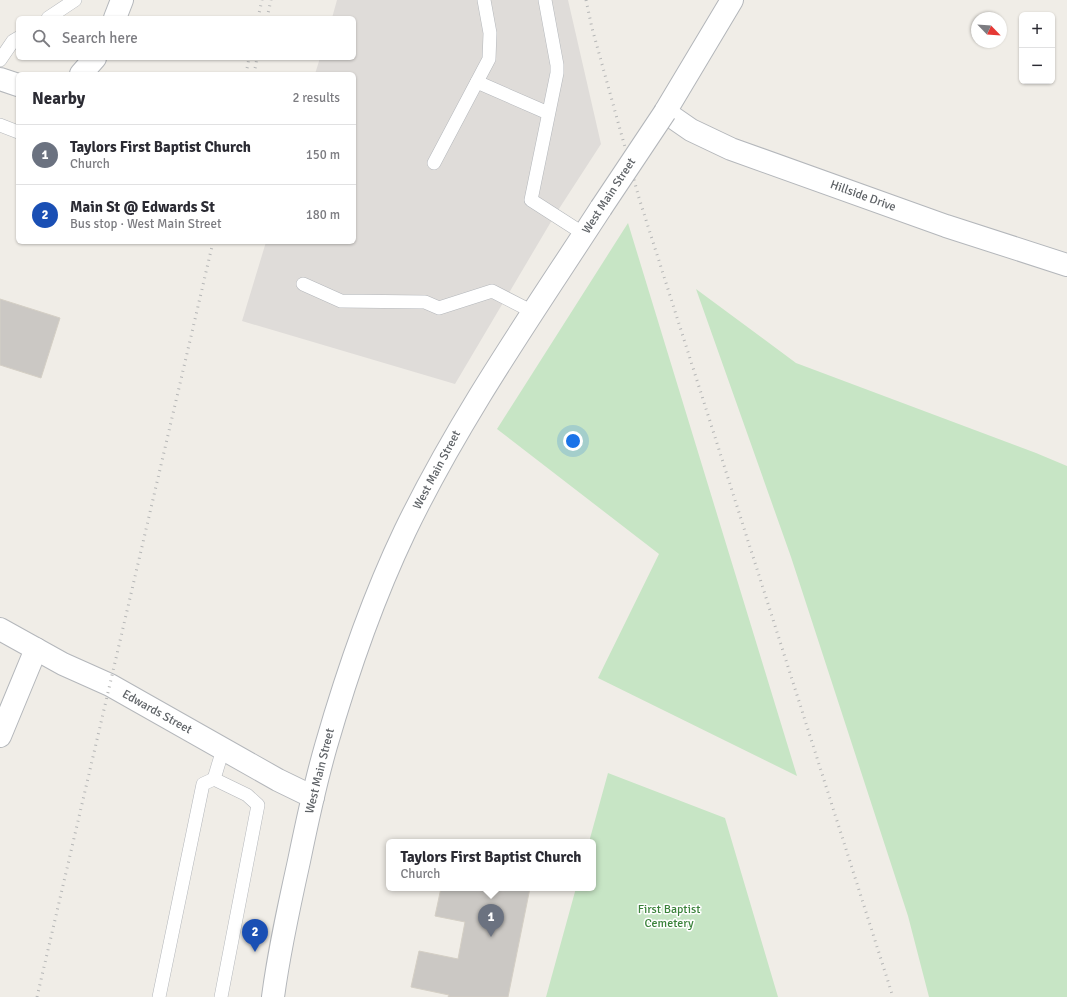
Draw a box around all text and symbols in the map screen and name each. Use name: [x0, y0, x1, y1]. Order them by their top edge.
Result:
north arrow: [971, 12, 1007, 48]
map controls: [1019, 12, 1055, 84]
button: +: [1019, 12, 1055, 48]
search box: [16, 16, 356, 60]
icon: search: [30, 27, 52, 49]
text: Search here: [62, 29, 138, 47]
button: −: [1019, 48, 1055, 84]
text: Nearby: [32, 88, 85, 109]
text: 2 results: [292, 90, 340, 106]
text: Taylors First Baptist Church: [70, 138, 251, 156]
text: 1: [41, 147, 49, 163]
text: 150 m: [306, 147, 340, 163]
street label: West Main Street: [579, 155, 639, 237]
text: Church: [70, 156, 110, 172]
street label: Hillside Drive: [828, 177, 898, 215]
text: Main St @ Edwards St: [70, 198, 215, 216]
text: 2: [41, 207, 49, 223]
text: 180 m: [306, 207, 340, 223]
text: Bus stop · West Main Street: [70, 216, 222, 232]
street label: West Main Street: [410, 428, 464, 512]
your location: [563, 431, 583, 451]
street label: Edwards Street: [119, 687, 195, 737]
street label: West Main Street: [302, 727, 338, 815]
popup: [386, 839, 596, 891]
text: Taylors First Baptist Church: [400, 848, 582, 866]
text: Church: [400, 866, 440, 882]
park label: First Baptist Cemetery: [638, 902, 700, 931]
pin: 1: [478, 904, 504, 937]
pin: 2: [242, 919, 268, 952]

